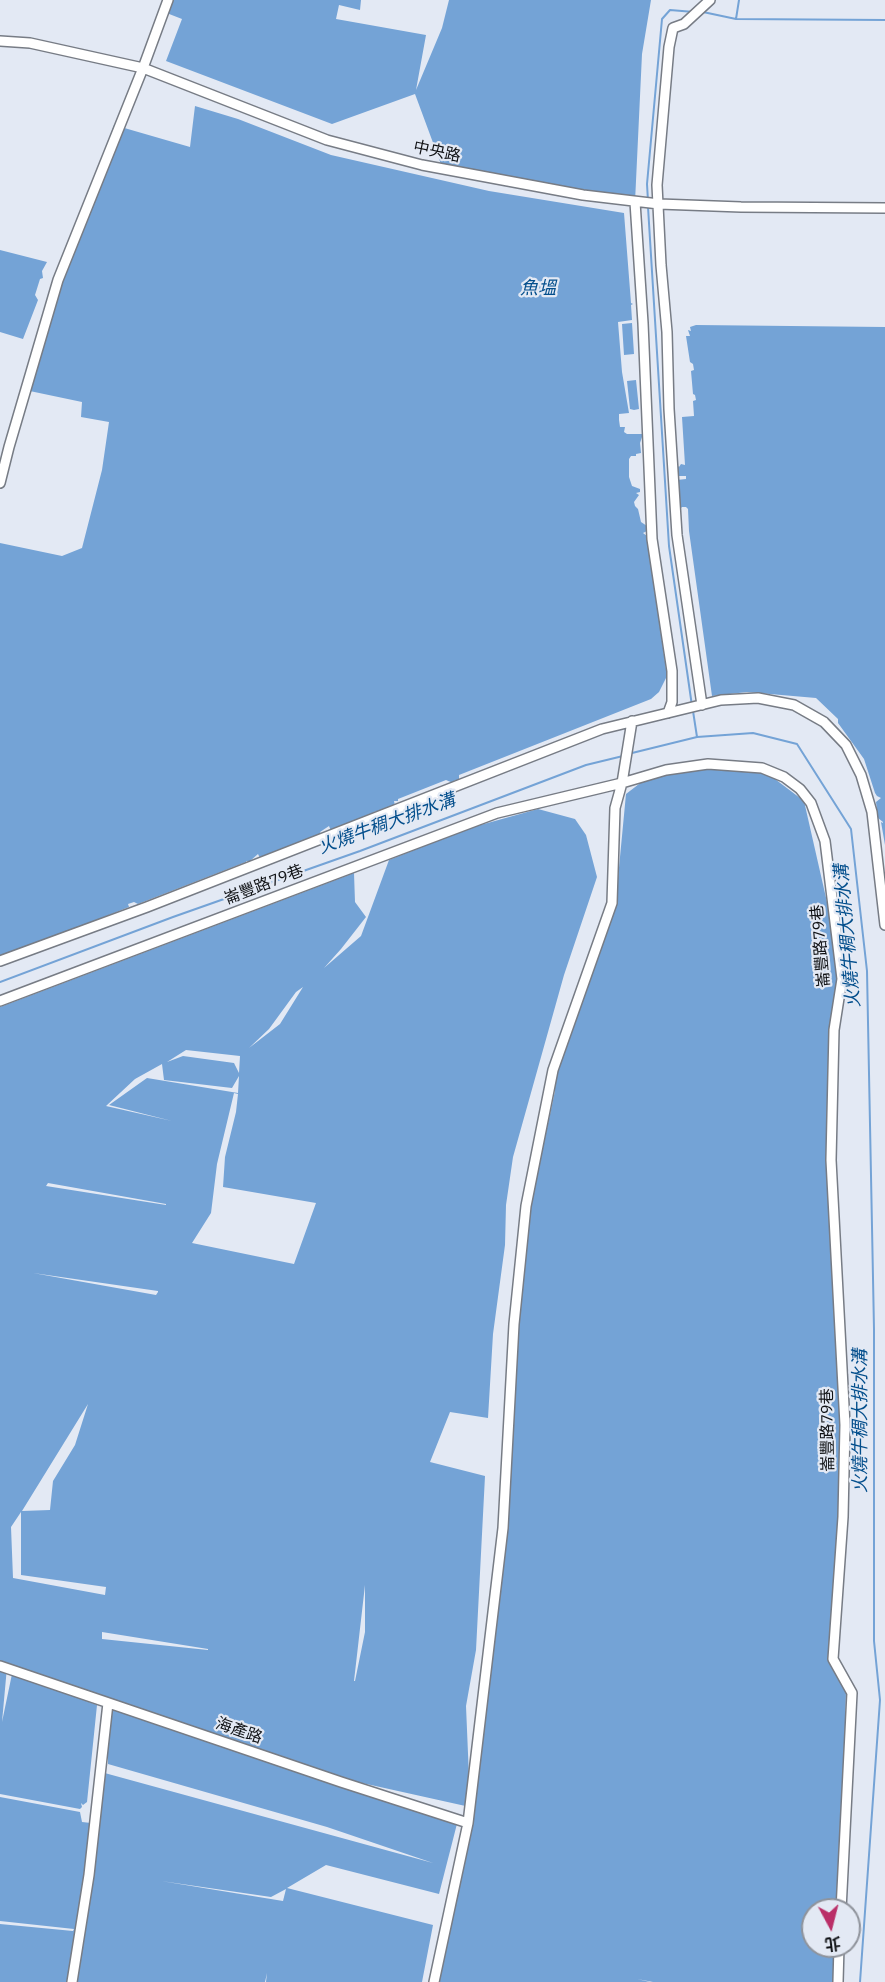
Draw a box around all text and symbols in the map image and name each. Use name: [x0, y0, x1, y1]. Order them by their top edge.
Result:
street label: 中央路: [412, 138, 462, 166]
water label: 魚塭: [520, 278, 556, 300]
water label: 火燒牛稠大排水溝: [316, 789, 458, 859]
street label: 崙豐路79巷: [222, 861, 306, 909]
water label: 火燒牛稠大排水溝: [831, 863, 865, 1009]
street label: 崙豐路79巷: [808, 904, 834, 988]
water label: 火燒牛稠大排水溝: [850, 1349, 872, 1493]
street label: 崙豐路79巷: [818, 1388, 838, 1472]
street label: 海產路: [213, 1714, 265, 1748]
north arrow: [801, 1898, 861, 1958]
text: 北: [824, 1933, 842, 1955]

